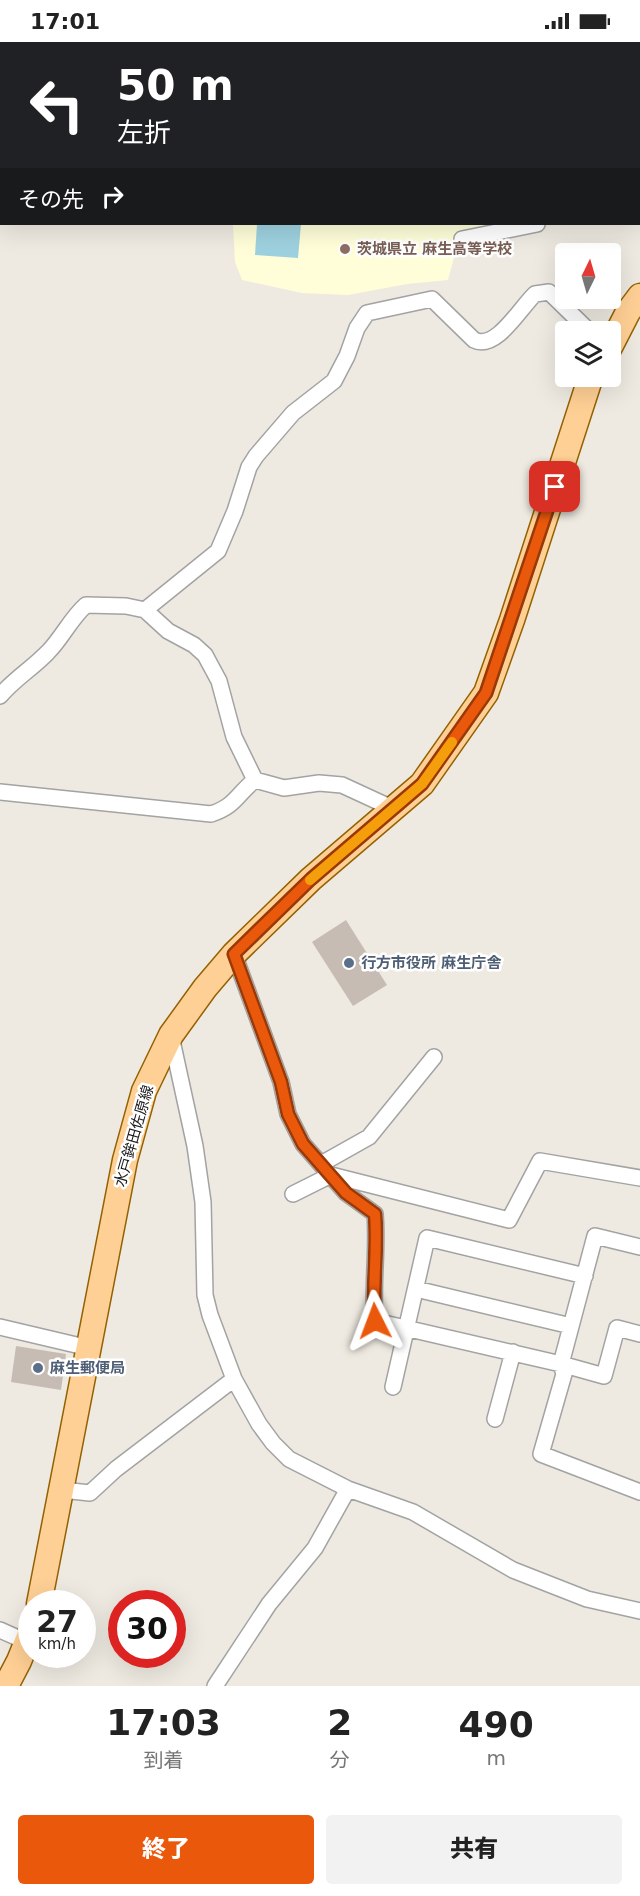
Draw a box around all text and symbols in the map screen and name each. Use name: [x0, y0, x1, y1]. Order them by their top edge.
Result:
text: 17:01: [30, 9, 100, 34]
text: 50 m: [117, 61, 234, 110]
icon: left: [18, 66, 96, 144]
text: 左折: [117, 117, 171, 148]
icon: right: [96, 180, 129, 213]
text: その先: [18, 187, 84, 212]
place label: 茨城県立 麻生高等学校: [357, 240, 512, 258]
marker: 茨城県立 麻生高等学校: [338, 242, 352, 256]
north arrow: [555, 243, 621, 309]
map controls: [555, 243, 621, 387]
button: layers: [555, 321, 621, 387]
pin: [529, 461, 580, 512]
icon: arrive: [538, 470, 571, 503]
place label: 行方市役所 麻生庁舎: [361, 954, 502, 972]
marker: 行方市役所 麻生庁舎: [342, 956, 356, 970]
street label: 水戸鉾田佐原線: [111, 1083, 157, 1189]
position arrow: [343, 1289, 407, 1353]
place label: 麻生郵便局: [50, 1359, 125, 1377]
marker: 麻生郵便局: [31, 1361, 45, 1375]
speed limit sign: 30: [108, 1590, 186, 1668]
text: 27: [36, 1604, 78, 1639]
text: km/h: [38, 1635, 76, 1653]
text: 17:03: [106, 1702, 221, 1743]
text: 2: [327, 1702, 352, 1743]
text: 490: [459, 1704, 534, 1745]
text: m: [486, 1746, 506, 1770]
text: 到着: [144, 1748, 184, 1772]
text: 分: [330, 1748, 350, 1772]
button: 終了: [18, 1815, 314, 1884]
button: 共有: [326, 1815, 622, 1884]

